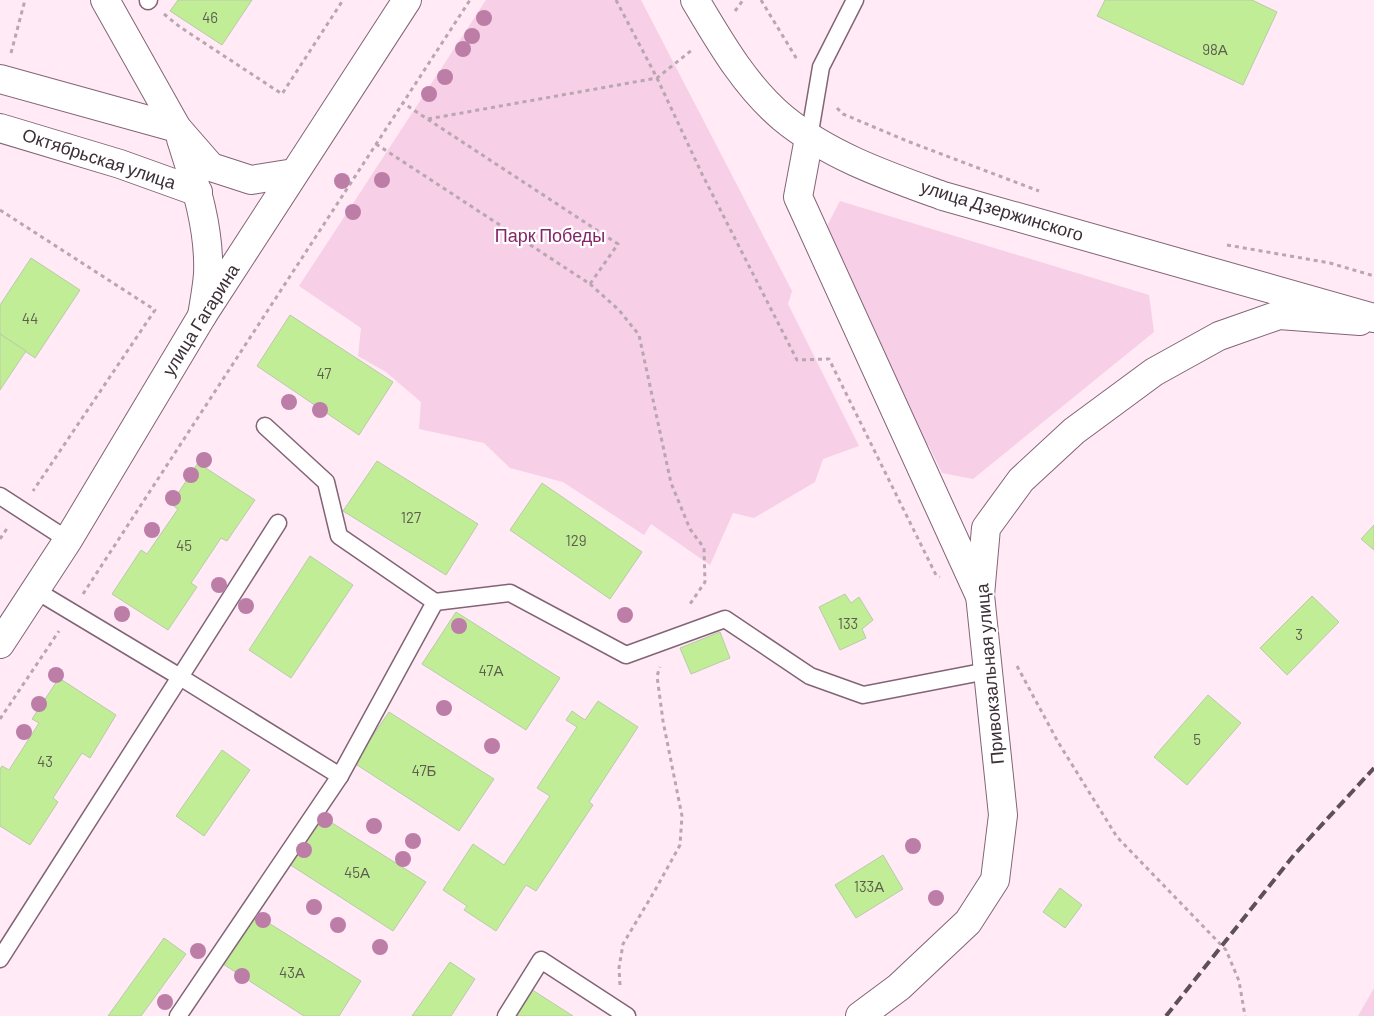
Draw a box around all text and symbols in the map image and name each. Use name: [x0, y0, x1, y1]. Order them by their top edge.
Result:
house number: 46: [202, 8, 218, 26]
house number: 98А: [1202, 40, 1228, 58]
street label: Октябрьская улица: [20, 123, 180, 194]
street label: улица Дзержинского: [918, 175, 1086, 245]
park label: Парк Победы: [495, 224, 605, 246]
street label: улица Гагарина: [157, 259, 244, 380]
house number: 44: [22, 309, 38, 327]
house number: 47: [317, 364, 331, 382]
house number: 127: [401, 508, 421, 526]
house number: 129: [565, 531, 587, 549]
house number: 45: [176, 536, 192, 554]
street label: Привокзальная улица: [970, 582, 1008, 765]
house number: 133: [838, 614, 858, 632]
house number: 3: [1295, 625, 1303, 643]
house number: 47А: [479, 661, 503, 679]
house number: 5: [1193, 730, 1201, 748]
house number: 43: [37, 752, 53, 770]
house number: 47Б: [412, 761, 437, 779]
house number: 45А: [344, 863, 370, 881]
house number: 133А: [854, 877, 884, 895]
house number: 43А: [279, 963, 305, 981]

